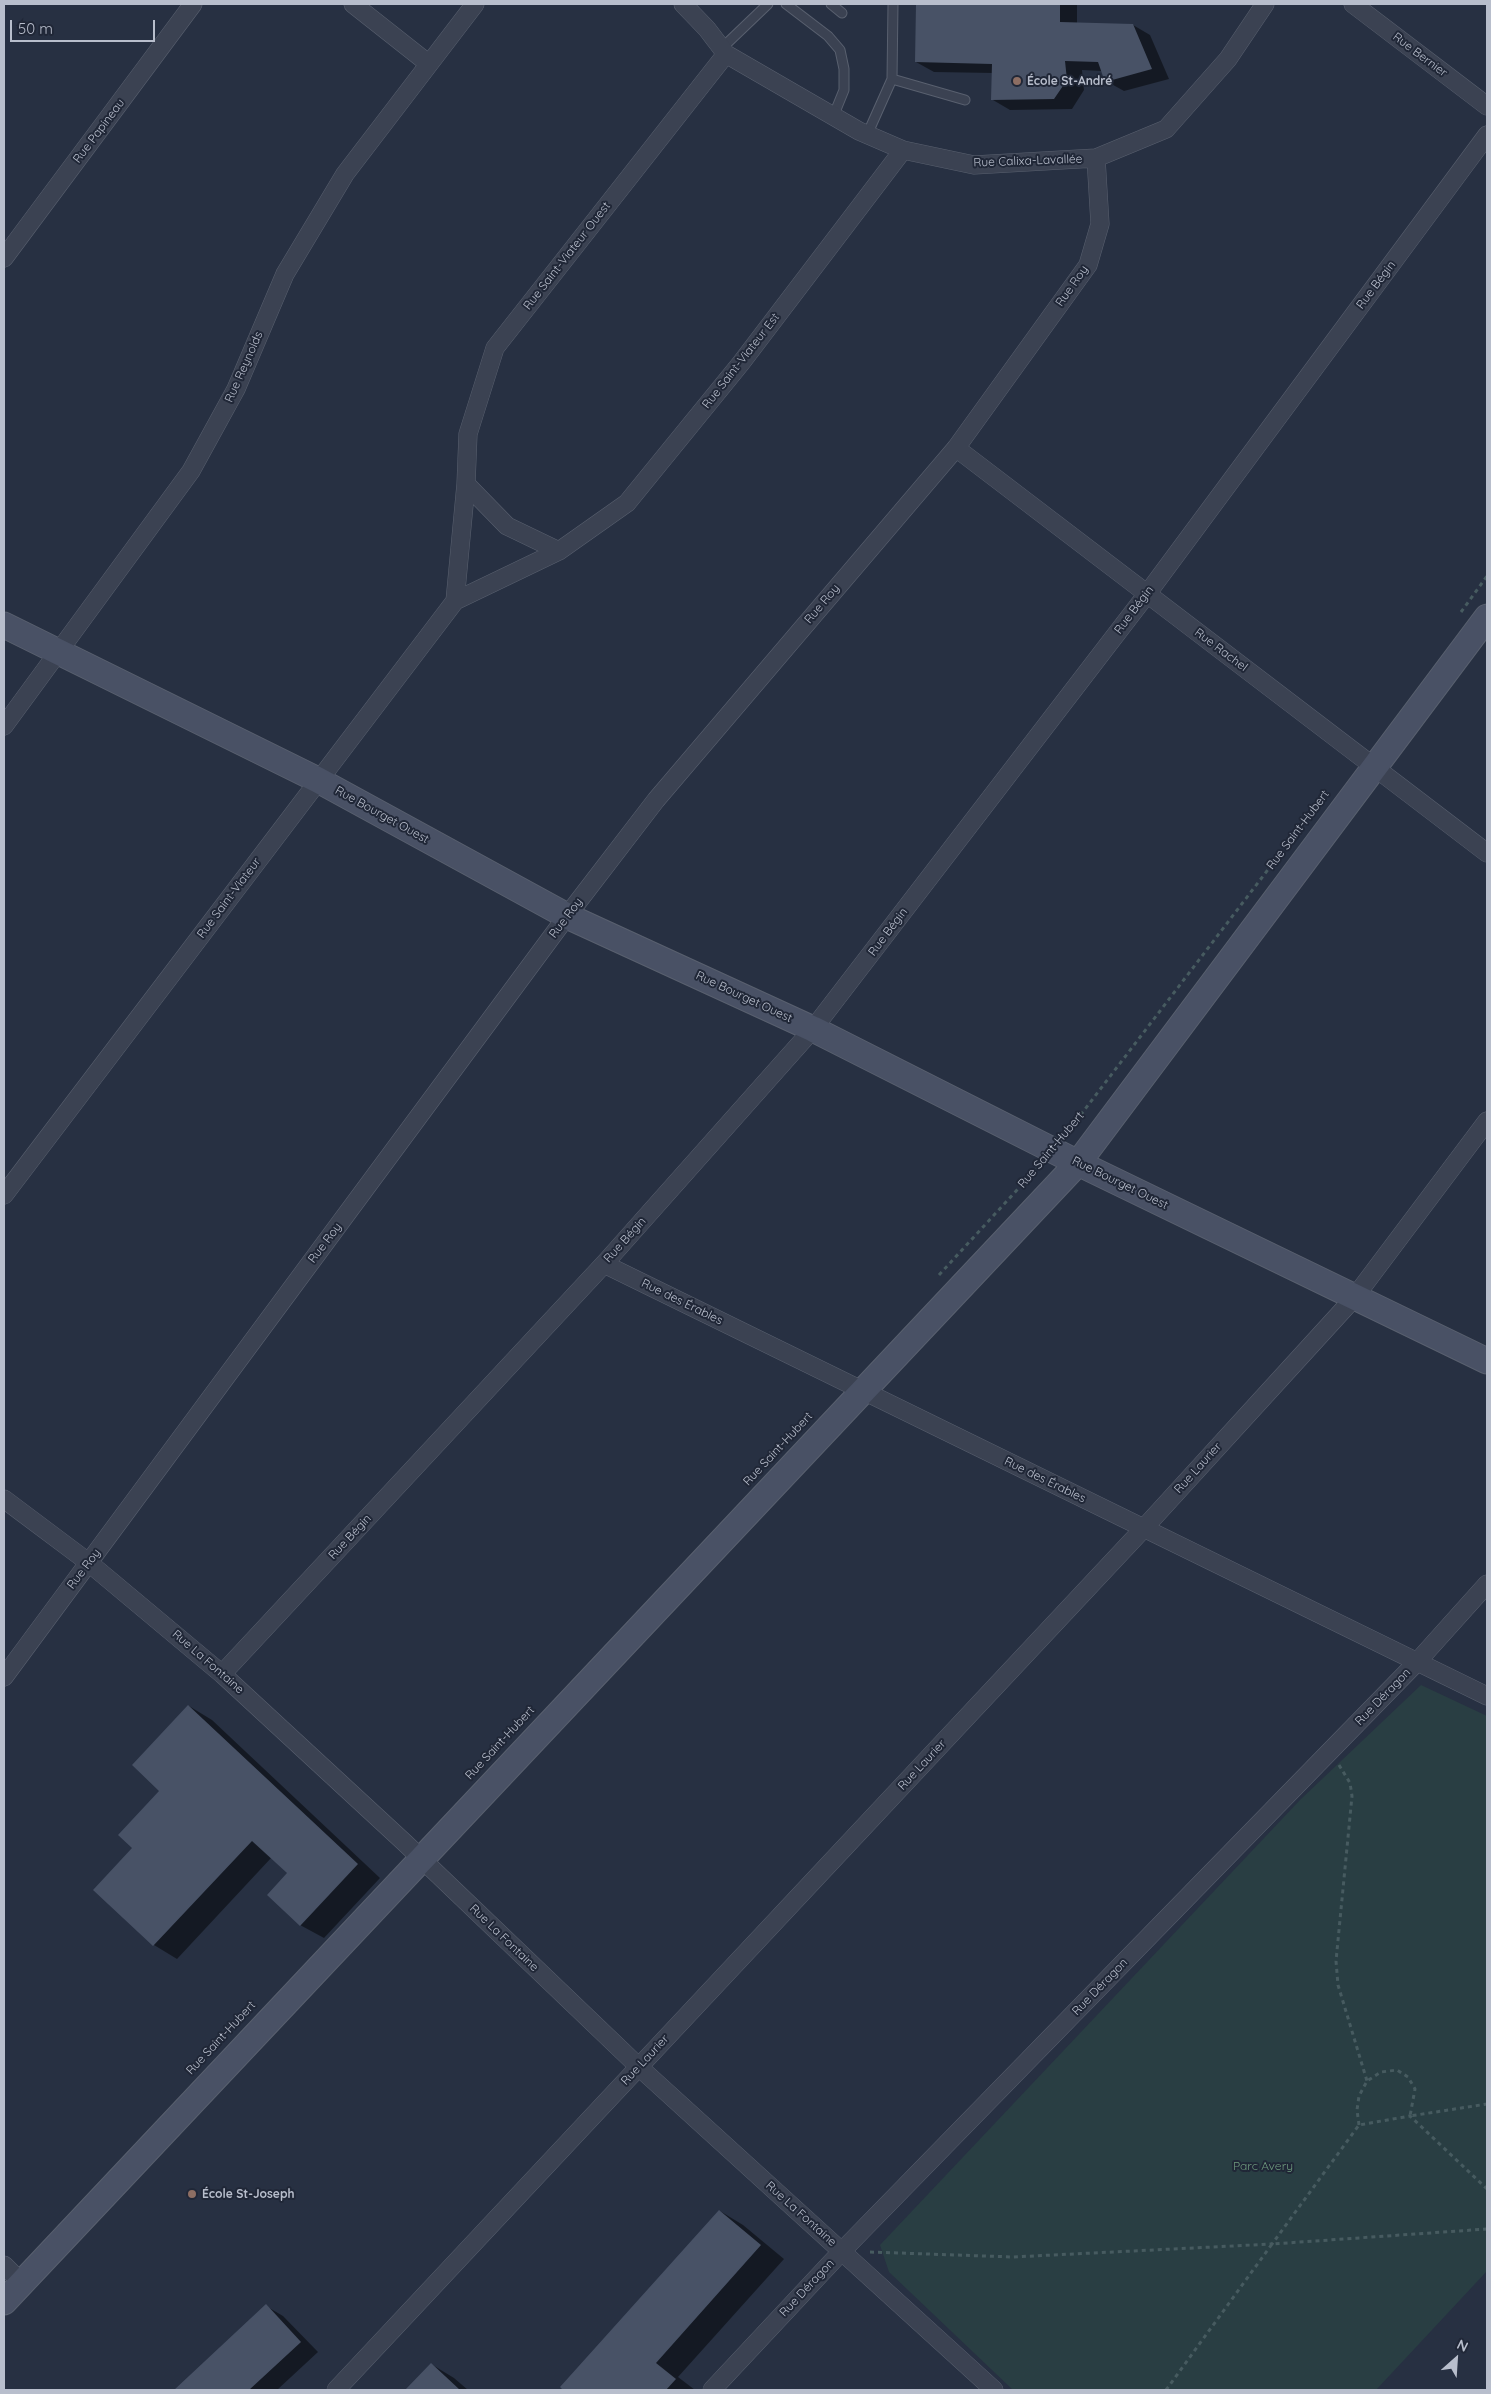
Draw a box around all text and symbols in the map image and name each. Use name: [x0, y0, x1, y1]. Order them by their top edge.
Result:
scale bar: [12, 10, 158, 42]
text: 50 m: [18, 19, 53, 38]
street label: Rue Bernier: [1390, 30, 1450, 80]
place label: École St-André: [1027, 74, 1112, 88]
marker: École St-André: [1011, 75, 1023, 87]
street label: Rue Papineau: [70, 96, 128, 166]
street label: Rue Calixa-Lavallée: [973, 152, 1083, 170]
street label: Rue Saint-Viateur Ouest: [520, 199, 614, 313]
street label: Rue Bégin: [1353, 258, 1399, 312]
street label: Rue Roy: [1053, 263, 1091, 309]
street label: Rue Saint-Viateur Est: [699, 311, 783, 411]
street label: Rue Reynolds: [222, 329, 266, 405]
street label: Rue Roy: [801, 581, 843, 627]
street label: Rue Bégin: [1111, 583, 1157, 637]
street label: Rue Rachel: [1192, 625, 1250, 675]
street label: Rue Bourget Ouest: [333, 783, 431, 847]
street label: Rue Saint-Hubert: [1264, 788, 1332, 872]
street label: Rue Saint-Viateur: [194, 855, 264, 941]
street label: Rue Roy: [546, 895, 586, 941]
street label: Rue Bégin: [865, 905, 911, 959]
street label: Rue Bourget Ouest: [693, 968, 795, 1026]
street label: Rue Saint-Hubert: [1015, 1109, 1087, 1191]
street label: Rue Bourget Ouest: [1070, 1154, 1170, 1212]
street label: Rue Bégin: [601, 1214, 649, 1266]
street label: Rue Roy: [305, 1220, 345, 1266]
street label: Rue des Érables: [639, 1276, 725, 1328]
street label: Rue Saint-Hubert: [740, 1409, 816, 1489]
street label: Rue Laurier: [1171, 1439, 1225, 1497]
street label: Rue des Érables: [1002, 1454, 1088, 1506]
street label: Rue Bégin: [326, 1511, 374, 1563]
street label: Rue Roy: [64, 1546, 104, 1592]
street label: Rue La Fontaine: [169, 1627, 247, 1697]
street label: Rue Déragon: [1352, 1666, 1414, 1728]
street label: Rue Saint-Hubert: [462, 1703, 538, 1783]
street label: Rue Laurier: [895, 1737, 949, 1793]
street label: Rue La Fontaine: [467, 1902, 541, 1974]
street label: Rue Déragon: [1069, 1956, 1131, 2018]
street label: Rue Saint-Hubert: [183, 1998, 259, 2078]
street label: Rue Laurier: [618, 2032, 672, 2088]
park label: Parc Avery: [1233, 2159, 1293, 2173]
street label: Rue La Fontaine: [763, 2178, 839, 2250]
place label: École St-Joseph: [202, 2187, 295, 2201]
marker: École St-Joseph: [186, 2188, 198, 2200]
street label: Rue Déragon: [777, 2256, 837, 2320]
north arrow: [1431, 2334, 1481, 2384]
text: N: [1454, 2335, 1471, 2356]

